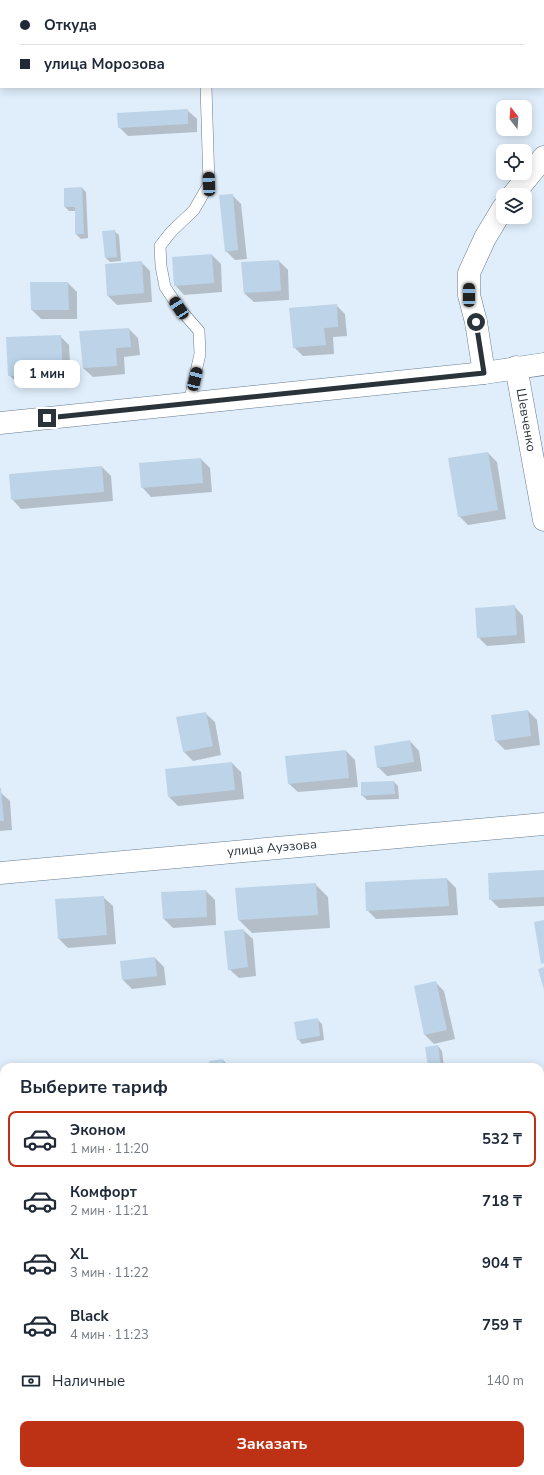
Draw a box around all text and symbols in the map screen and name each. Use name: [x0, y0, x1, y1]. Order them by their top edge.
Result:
text: Откуда: [44, 15, 97, 35]
text: улица Морозова: [44, 54, 165, 74]
north arrow: [496, 100, 532, 136]
map controls: [496, 100, 532, 224]
button: locate: [496, 144, 532, 180]
car: [203, 172, 215, 196]
button: layers: [496, 188, 532, 224]
car: [463, 283, 475, 307]
car: [167, 295, 191, 321]
route start: [467, 313, 485, 331]
callout: 1 мин: [14, 360, 80, 388]
text: 1 мин: [29, 365, 65, 383]
car: [186, 366, 204, 392]
street label: Шевченко: [512, 387, 540, 453]
route end: [38, 409, 56, 427]
street label: улица Ауэзова: [226, 835, 318, 861]
text: Выберите тариф: [20, 1075, 168, 1099]
text: Эконом: [70, 1120, 126, 1140]
icon: car: [22, 1121, 58, 1157]
text: 532 ₸: [482, 1129, 522, 1149]
text: 1 мин · 11:20: [70, 1140, 149, 1158]
text: Комфорт: [70, 1182, 137, 1202]
icon: car: [22, 1183, 58, 1219]
text: 718 ₸: [482, 1191, 522, 1211]
text: 2 мин · 11:21: [70, 1202, 149, 1220]
text: XL: [70, 1244, 89, 1264]
icon: car: [22, 1245, 58, 1281]
text: 904 ₸: [482, 1253, 522, 1273]
text: 3 мин · 11:22: [70, 1264, 149, 1282]
text: Black: [70, 1306, 108, 1326]
icon: car: [22, 1307, 58, 1343]
text: 759 ₸: [482, 1315, 522, 1335]
text: 4 мин · 11:23: [70, 1326, 149, 1344]
icon: cash: [20, 1370, 42, 1392]
text: Наличные: [52, 1371, 125, 1391]
text: 140 m: [486, 1372, 524, 1390]
button: Заказать: [20, 1421, 524, 1467]

